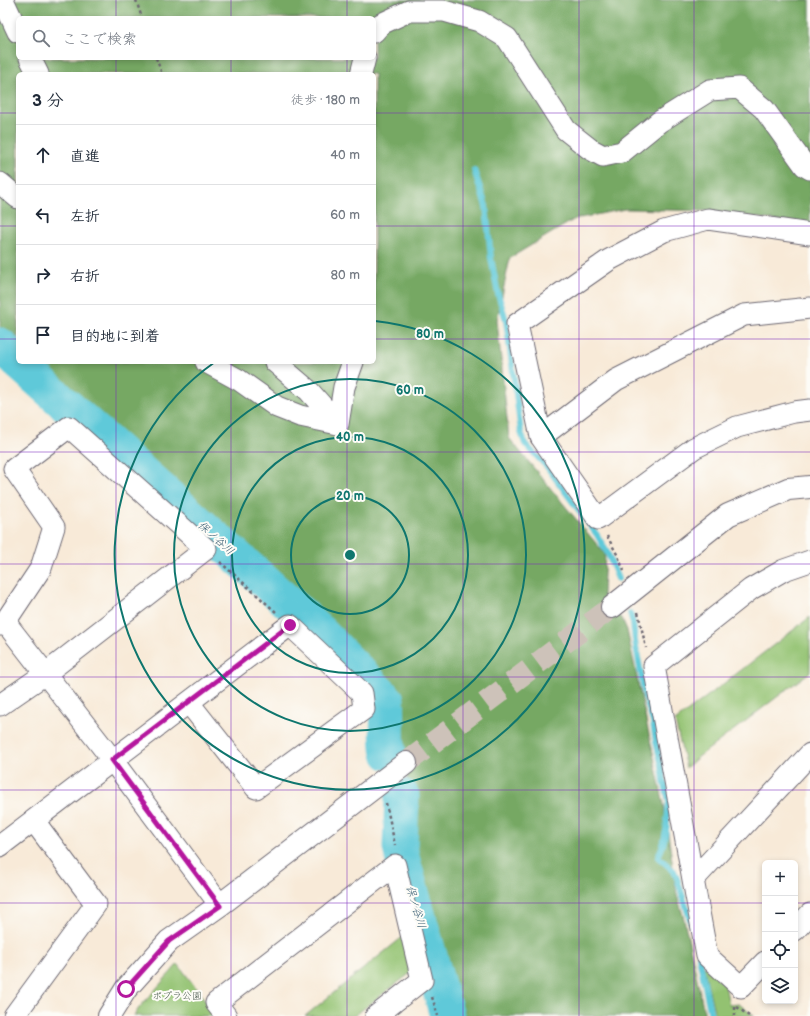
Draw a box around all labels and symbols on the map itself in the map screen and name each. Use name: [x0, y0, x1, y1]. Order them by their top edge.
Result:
text: 80 m: [416, 327, 444, 342]
text: 60 m: [396, 383, 424, 398]
text: 40 m: [336, 430, 364, 445]
text: 20 m: [336, 489, 364, 504]
water label: 保ノ谷川: [195, 518, 237, 558]
centre of rings: [343, 548, 357, 562]
route end: [281, 616, 299, 634]
water label: 保ノ谷川: [404, 884, 428, 930]
route start: [117, 980, 135, 998]
park label: ポプラ公園: [152, 990, 202, 1002]

